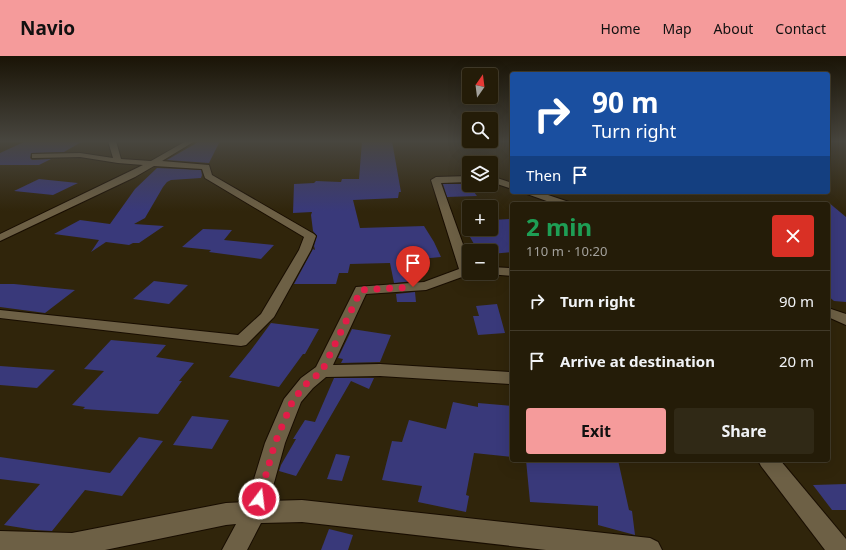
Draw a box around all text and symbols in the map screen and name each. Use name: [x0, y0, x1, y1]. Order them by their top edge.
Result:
text: Navio: [20, 15, 75, 41]
text: Home: [601, 19, 640, 38]
text: Map: [662, 19, 692, 38]
text: About: [714, 19, 753, 38]
text: Contact: [775, 19, 826, 38]
north arrow: [462, 68, 498, 104]
map controls: [462, 68, 498, 280]
text: 90 m: [592, 83, 659, 121]
icon: right: [526, 88, 578, 140]
button: search: [462, 112, 498, 148]
text: Turn right: [592, 119, 676, 143]
button: layers: [462, 156, 498, 192]
icon: arrive: [569, 164, 591, 186]
text: Then: [526, 165, 561, 185]
button: +: [462, 200, 498, 236]
text: 2 min: [526, 210, 592, 243]
button: close: [772, 215, 814, 257]
text: 110 m · 10:20: [526, 242, 607, 260]
button: −: [462, 244, 498, 280]
pin: [396, 246, 430, 287]
icon: arrive: [402, 252, 424, 274]
icon: right: [526, 290, 548, 312]
text: Turn right: [560, 291, 635, 311]
text: 90 m: [779, 291, 814, 311]
icon: arrive: [526, 350, 548, 372]
text: Arrive at destination: [560, 351, 715, 371]
text: 20 m: [779, 351, 814, 371]
button: Exit: [526, 408, 666, 454]
button: Share: [674, 408, 814, 454]
position arrow: [238, 478, 280, 520]

